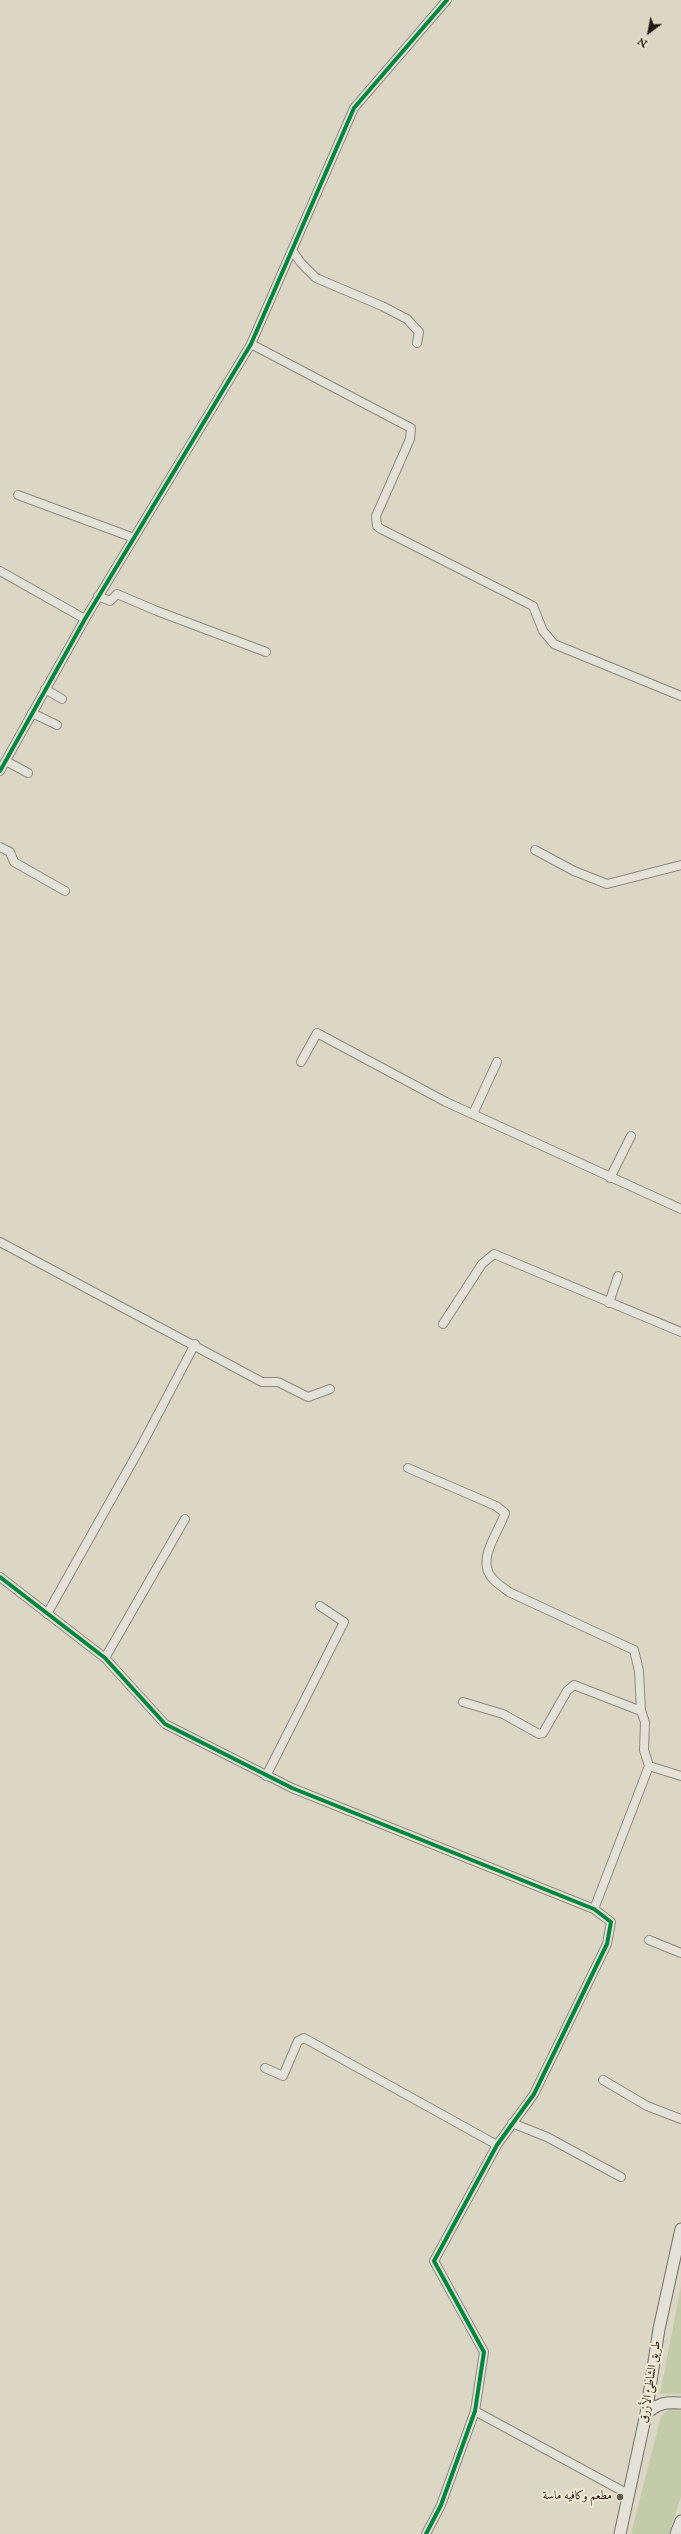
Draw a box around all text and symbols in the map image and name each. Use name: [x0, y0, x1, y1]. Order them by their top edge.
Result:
north arrow: [629, 12, 669, 52]
text: N: [635, 34, 650, 51]
street label: طريق الشاطئ الأزرق: [637, 2340, 665, 2424]
place label: مطعم وكافيه ماسة: [543, 2490, 612, 2504]
marker: مطعم وكافيه ماسة: [615, 2492, 625, 2502]

